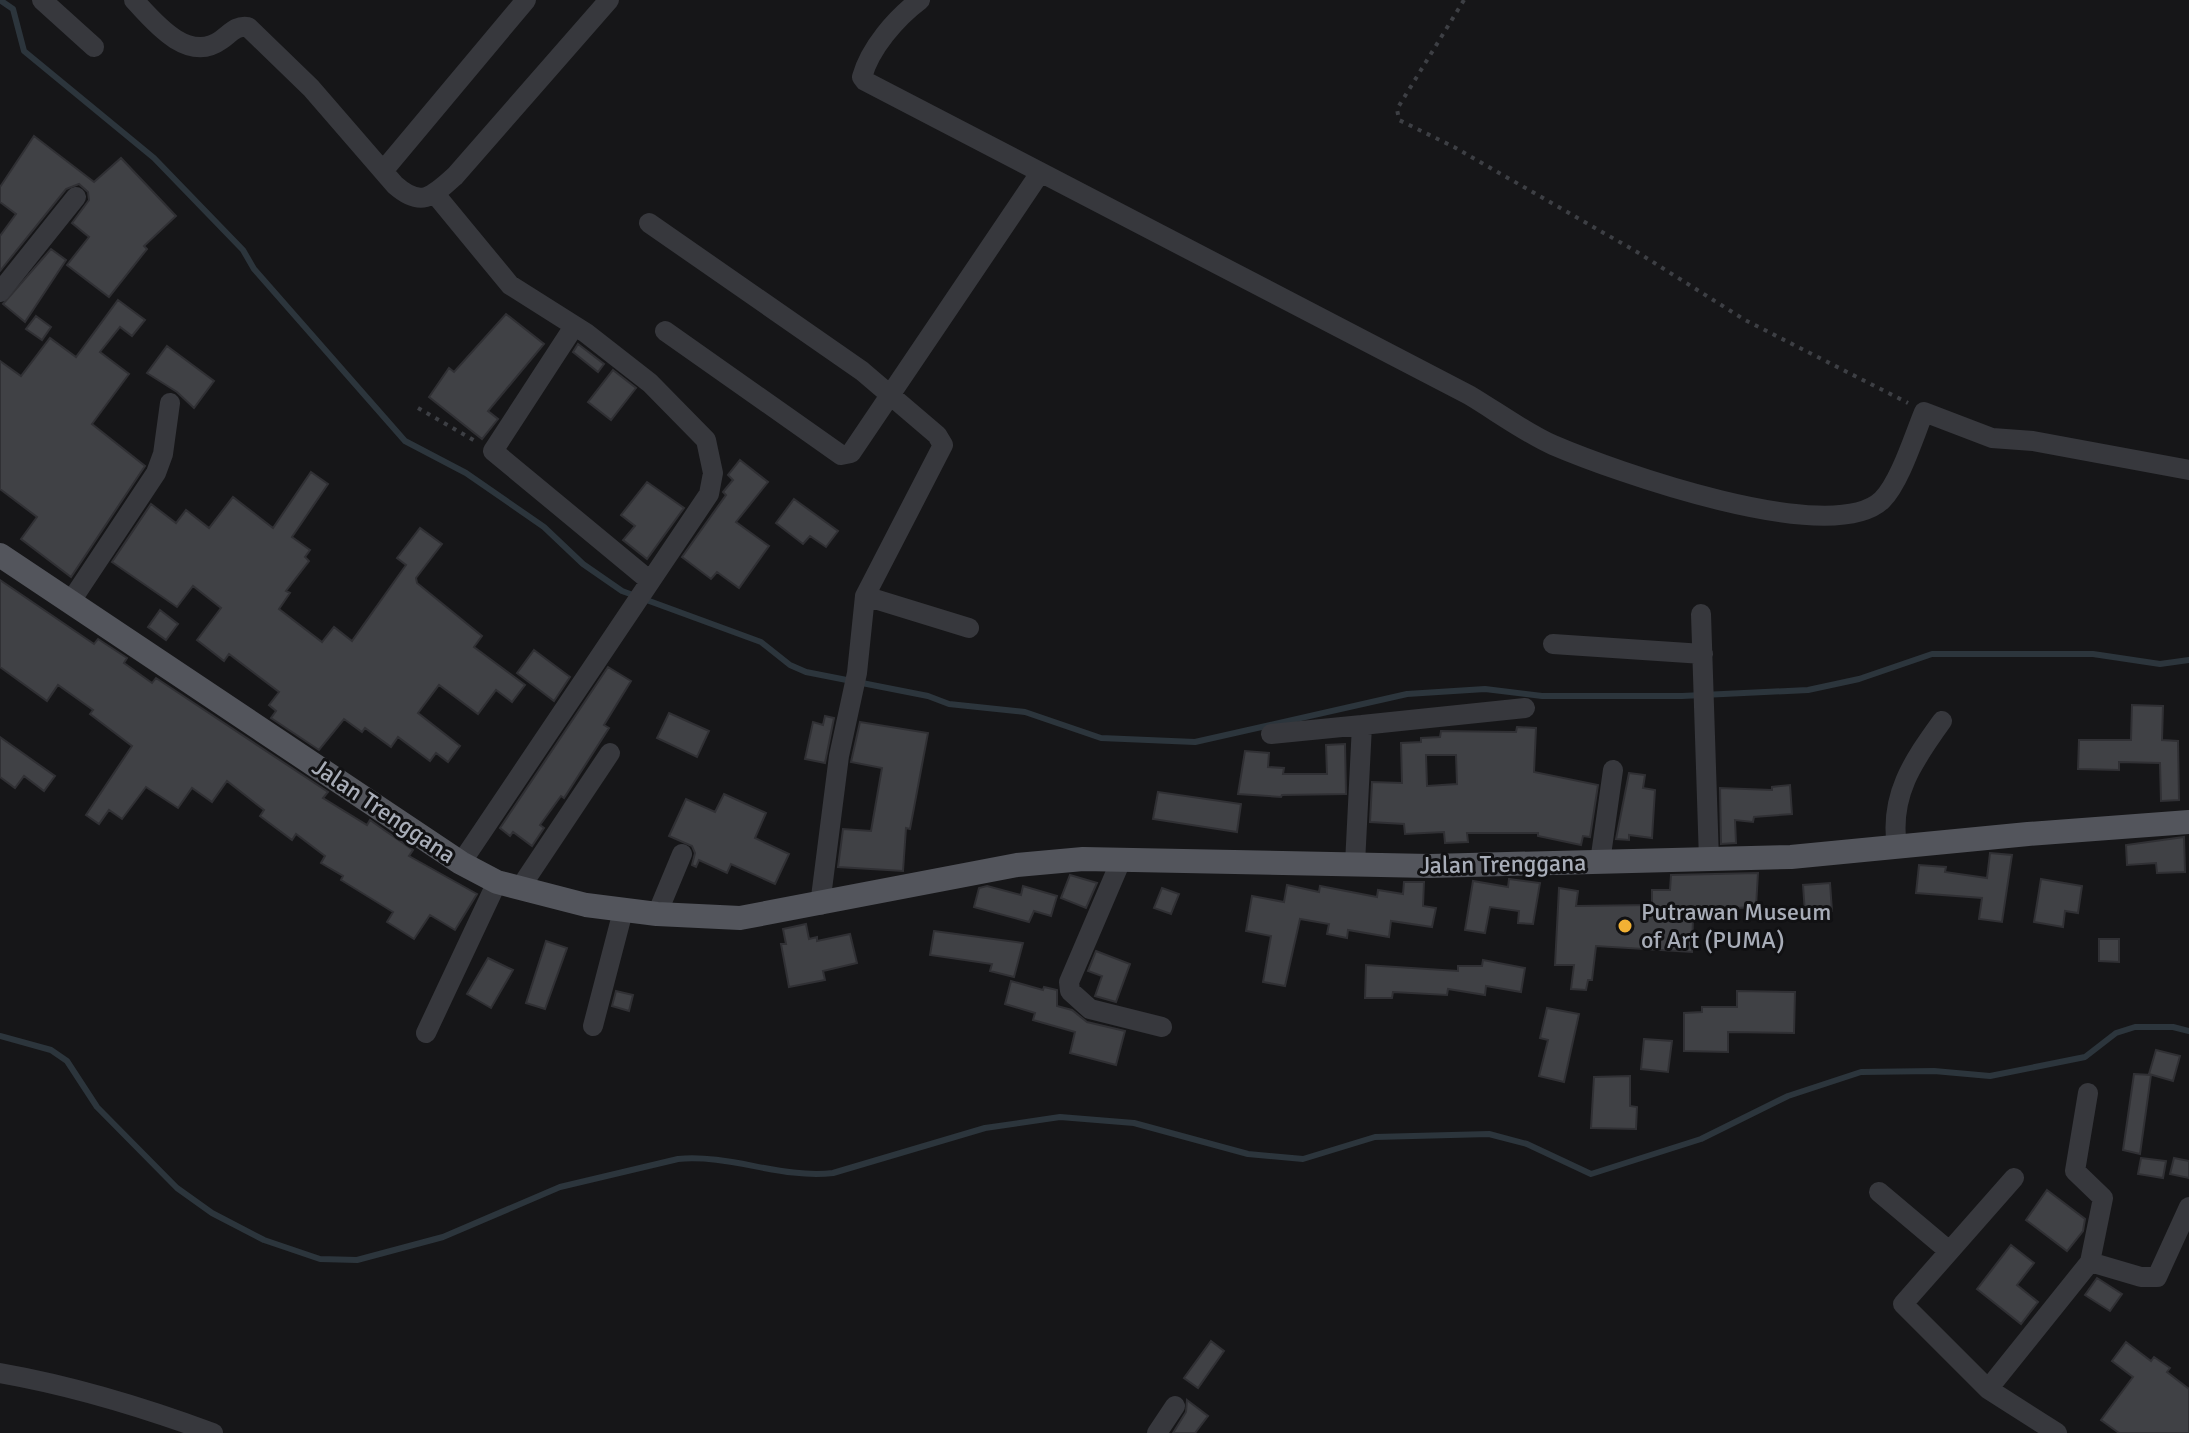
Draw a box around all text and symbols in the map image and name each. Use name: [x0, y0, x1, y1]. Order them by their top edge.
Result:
street label: Jalan Trenggana: [306, 752, 462, 870]
street label: Jalan Trenggana: [1419, 848, 1587, 880]
place label: Putrawan Museum of Art (PUMA): [1641, 897, 1831, 955]
marker: Putrawan Museum of Art (PUMA): [1616, 917, 1634, 935]

